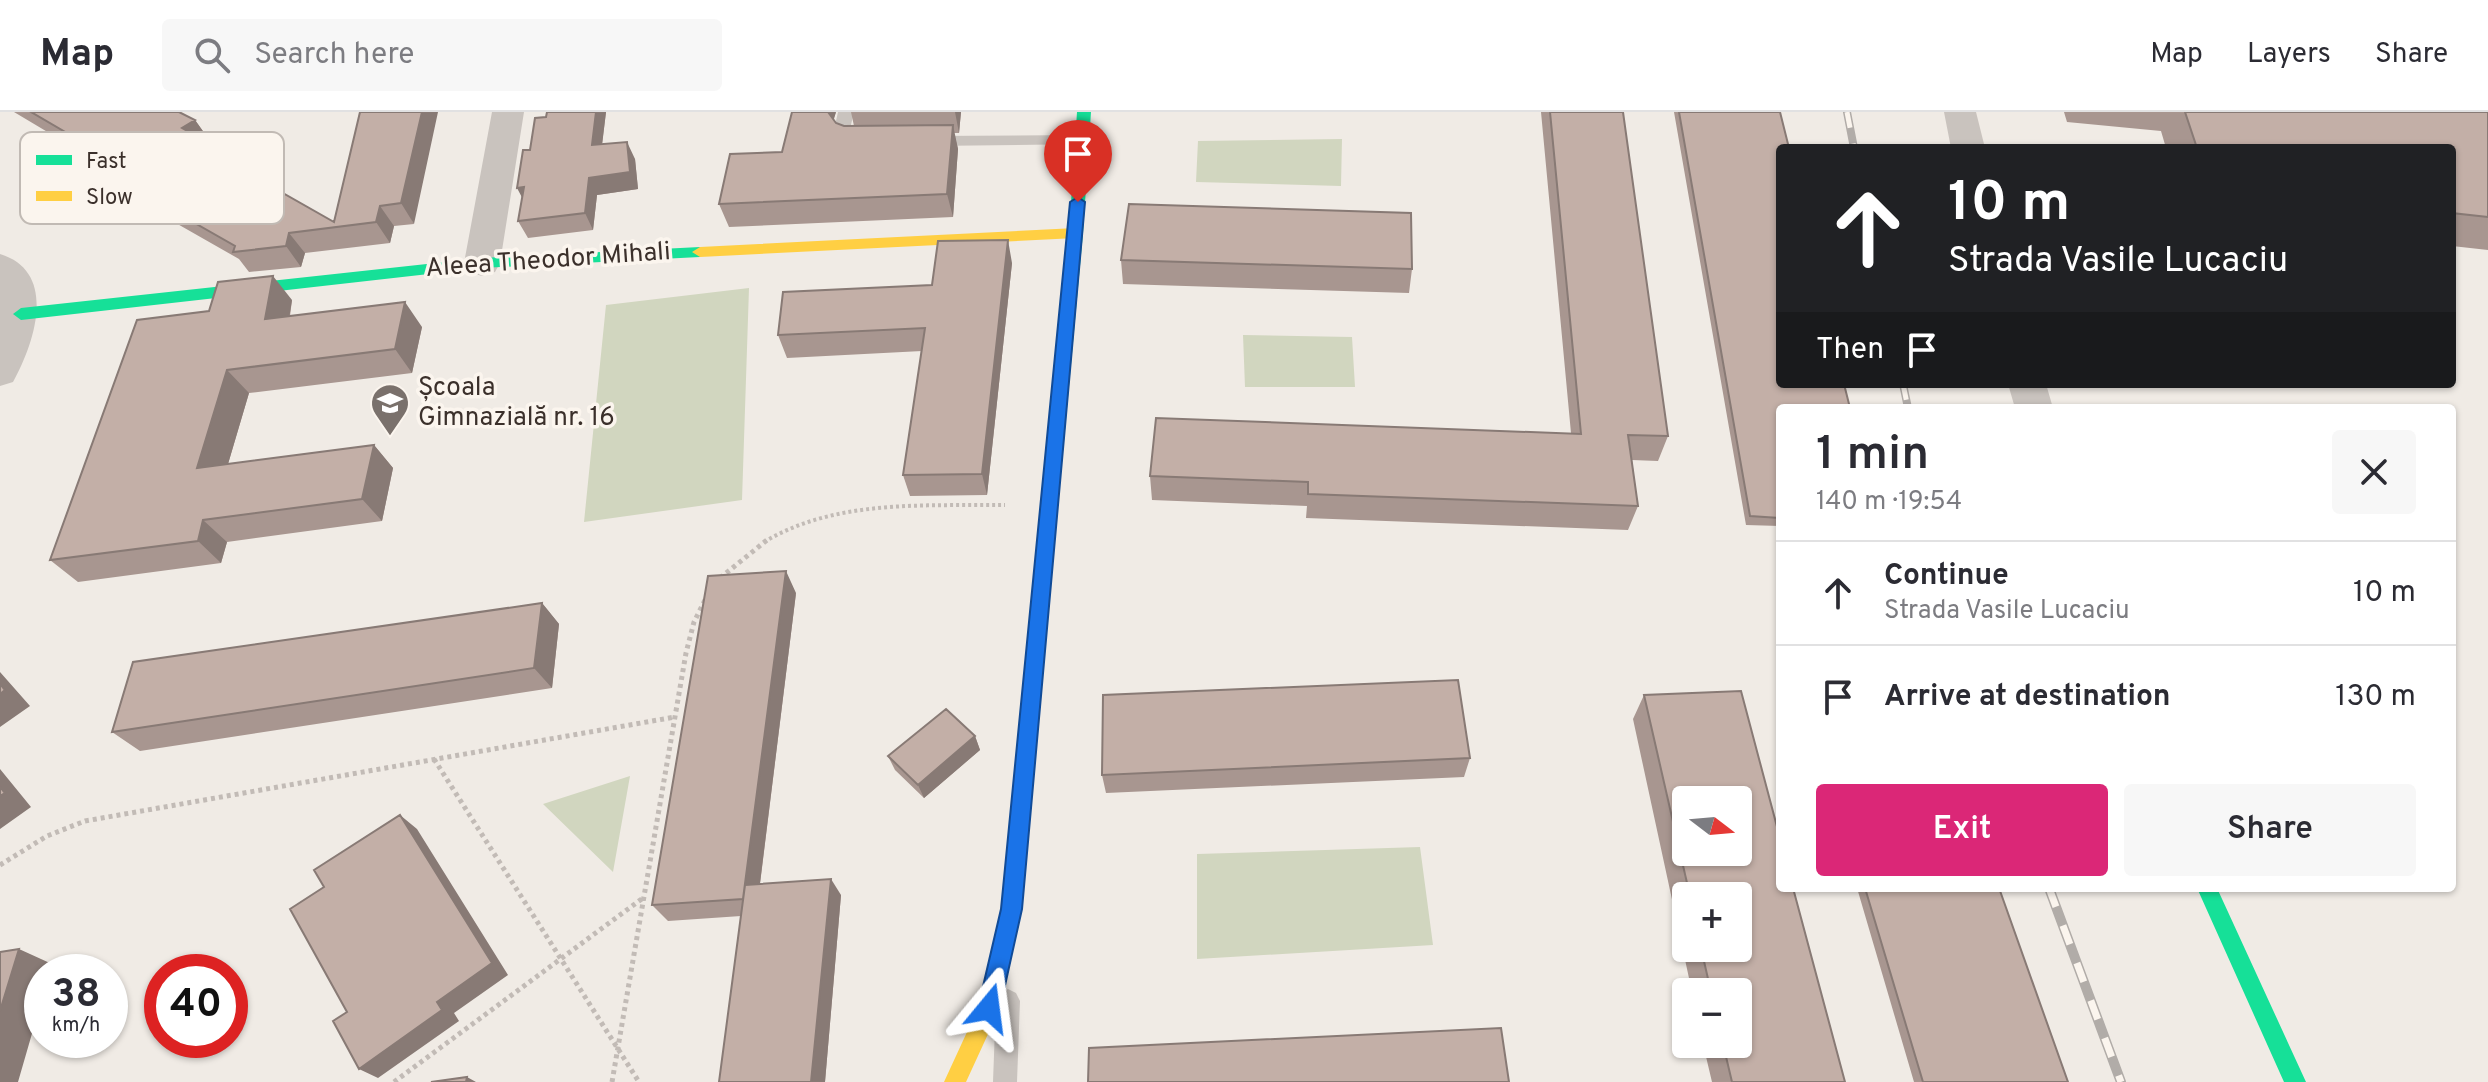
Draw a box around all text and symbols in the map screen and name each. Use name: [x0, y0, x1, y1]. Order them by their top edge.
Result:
search box: [162, 19, 722, 91]
text: Map: [40, 31, 114, 80]
icon: search: [190, 33, 234, 77]
text: Search here: [254, 37, 414, 74]
text: Map: [2150, 37, 2203, 73]
text: Layers: [2247, 37, 2331, 73]
text: Share: [2375, 37, 2448, 73]
pin: [1044, 120, 1112, 202]
legend: [20, 132, 284, 224]
icon: arrive: [1056, 132, 1100, 176]
text: Fast: [86, 149, 127, 176]
text: 10 m: [1948, 170, 2070, 240]
icon: ahead: [1816, 176, 1920, 280]
text: Slow: [86, 185, 133, 212]
street label: Aleea Theodor Mihali: [424, 236, 672, 286]
text: Strada Vasile Lucaciu: [1948, 239, 2288, 285]
icon: arrive: [1900, 328, 1944, 372]
text: Then: [1816, 332, 1884, 369]
place label: Școala Gimnazială nr. 16: [418, 372, 615, 435]
school or university icon: Școala Gimnazială nr. 16: [369, 382, 411, 437]
text: 1 min: [1816, 426, 1929, 486]
button: close: [2332, 430, 2416, 514]
text: 140 m · 19:54: [1816, 486, 1962, 519]
text: Continue: [1884, 558, 2009, 595]
icon: ahead: [1816, 571, 1860, 615]
text: 10 m: [2353, 575, 2416, 612]
text: Strada Vasile Lucaciu: [1884, 595, 2130, 628]
icon: arrive: [1816, 675, 1860, 719]
text: Arrive at destination: [1884, 679, 2170, 716]
text: 130 m: [2335, 679, 2416, 716]
button: Exit: [1816, 784, 2108, 876]
button: Share: [2124, 784, 2416, 876]
north arrow: [1672, 786, 1752, 866]
map controls: [1672, 786, 1752, 1058]
button: +: [1672, 882, 1752, 962]
speed limit sign: 40: [144, 954, 248, 1058]
position arrow: [947, 966, 1031, 1050]
text: 38: [51, 971, 101, 1021]
button: −: [1672, 978, 1752, 1058]
text: km/h: [52, 1013, 100, 1039]

